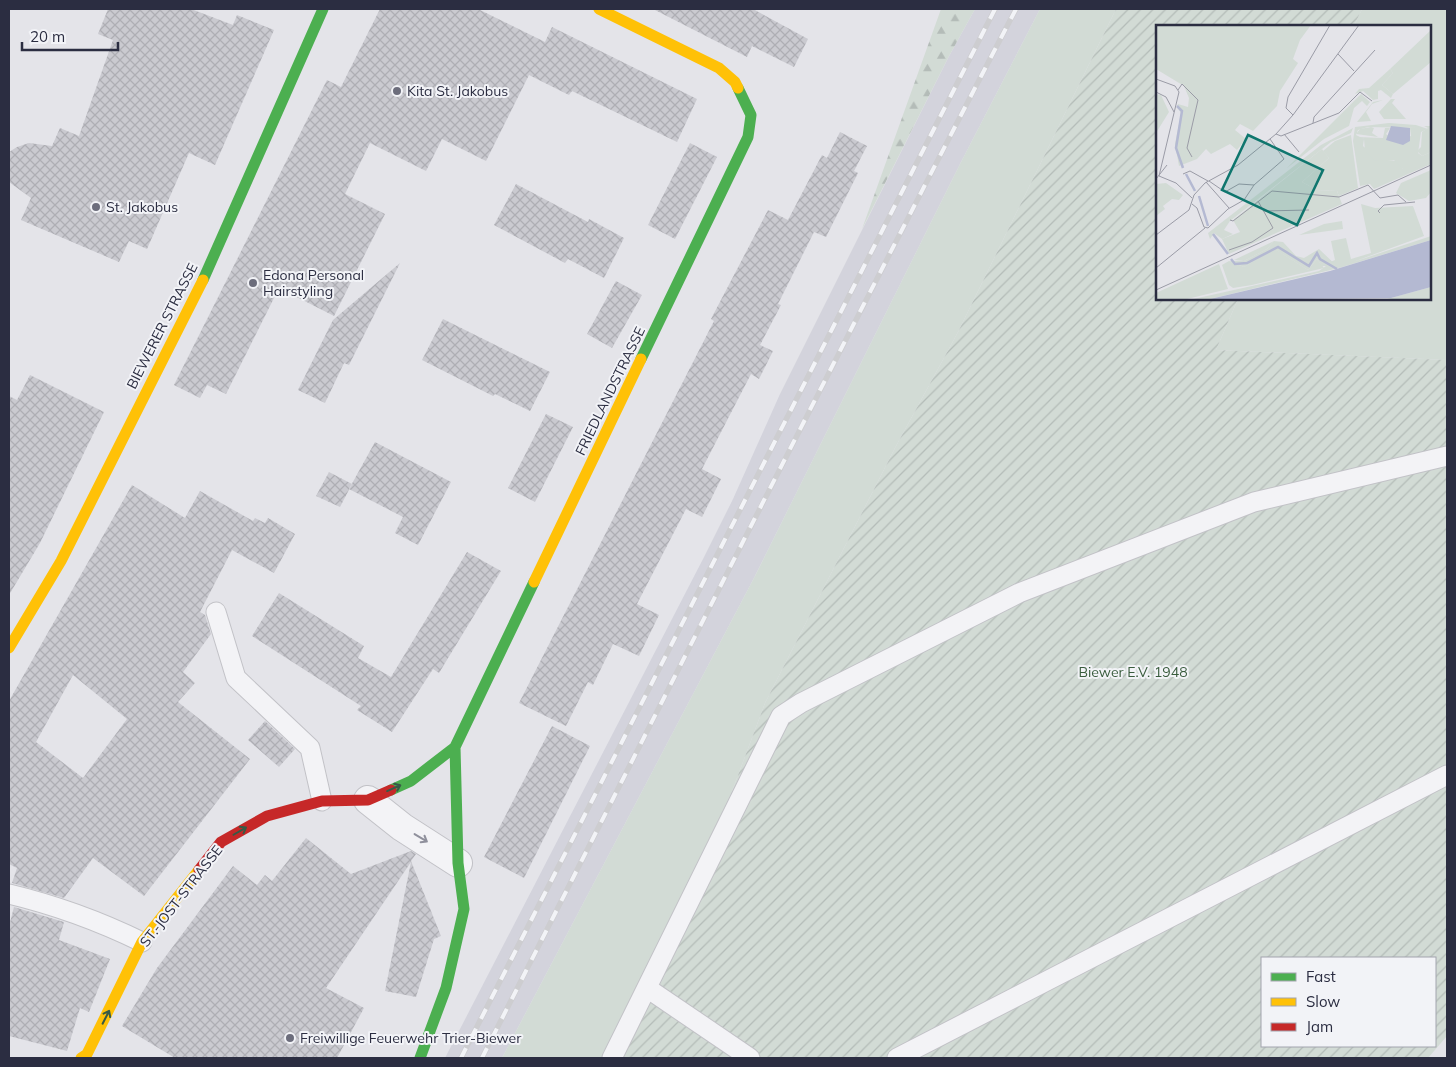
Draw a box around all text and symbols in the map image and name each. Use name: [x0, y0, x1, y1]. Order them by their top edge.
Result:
scale bar: [22, 20, 119, 52]
inset map: [1156, 25, 1431, 300]
text: 20 m: [30, 27, 65, 46]
place label: Kita St. Jakobus: [407, 82, 508, 100]
marker: Kita St. Jakobus: [391, 85, 403, 97]
place label: St. Jakobus: [106, 198, 178, 216]
marker: St. Jakobus: [90, 201, 102, 213]
street label: BIEWERER STRASSE: [122, 260, 202, 392]
place label: Edona Personal Hairstyling: [263, 266, 364, 300]
marker: Edona Personal Hairstyling: [247, 277, 259, 289]
street label: FRIEDLANDSTRASSE: [571, 324, 649, 458]
park label: Biewer E.V. 1948: [1078, 663, 1188, 681]
one-way arrow: [386, 783, 401, 793]
one-way arrow: [233, 826, 247, 836]
one-way arrow: [414, 834, 428, 844]
street label: ST.-JOST-STRASSE: [136, 842, 226, 950]
legend: [1261, 957, 1436, 1047]
text: Fast: [1306, 967, 1336, 986]
text: Slow: [1306, 992, 1340, 1011]
one-way arrow: [102, 1010, 111, 1025]
text: Jam: [1306, 1017, 1333, 1036]
place label: Freiwillige Feuerwehr Trier-Biewer: [300, 1029, 522, 1047]
marker: Freiwillige Feuerwehr Trier-Biewer: [284, 1032, 296, 1044]

